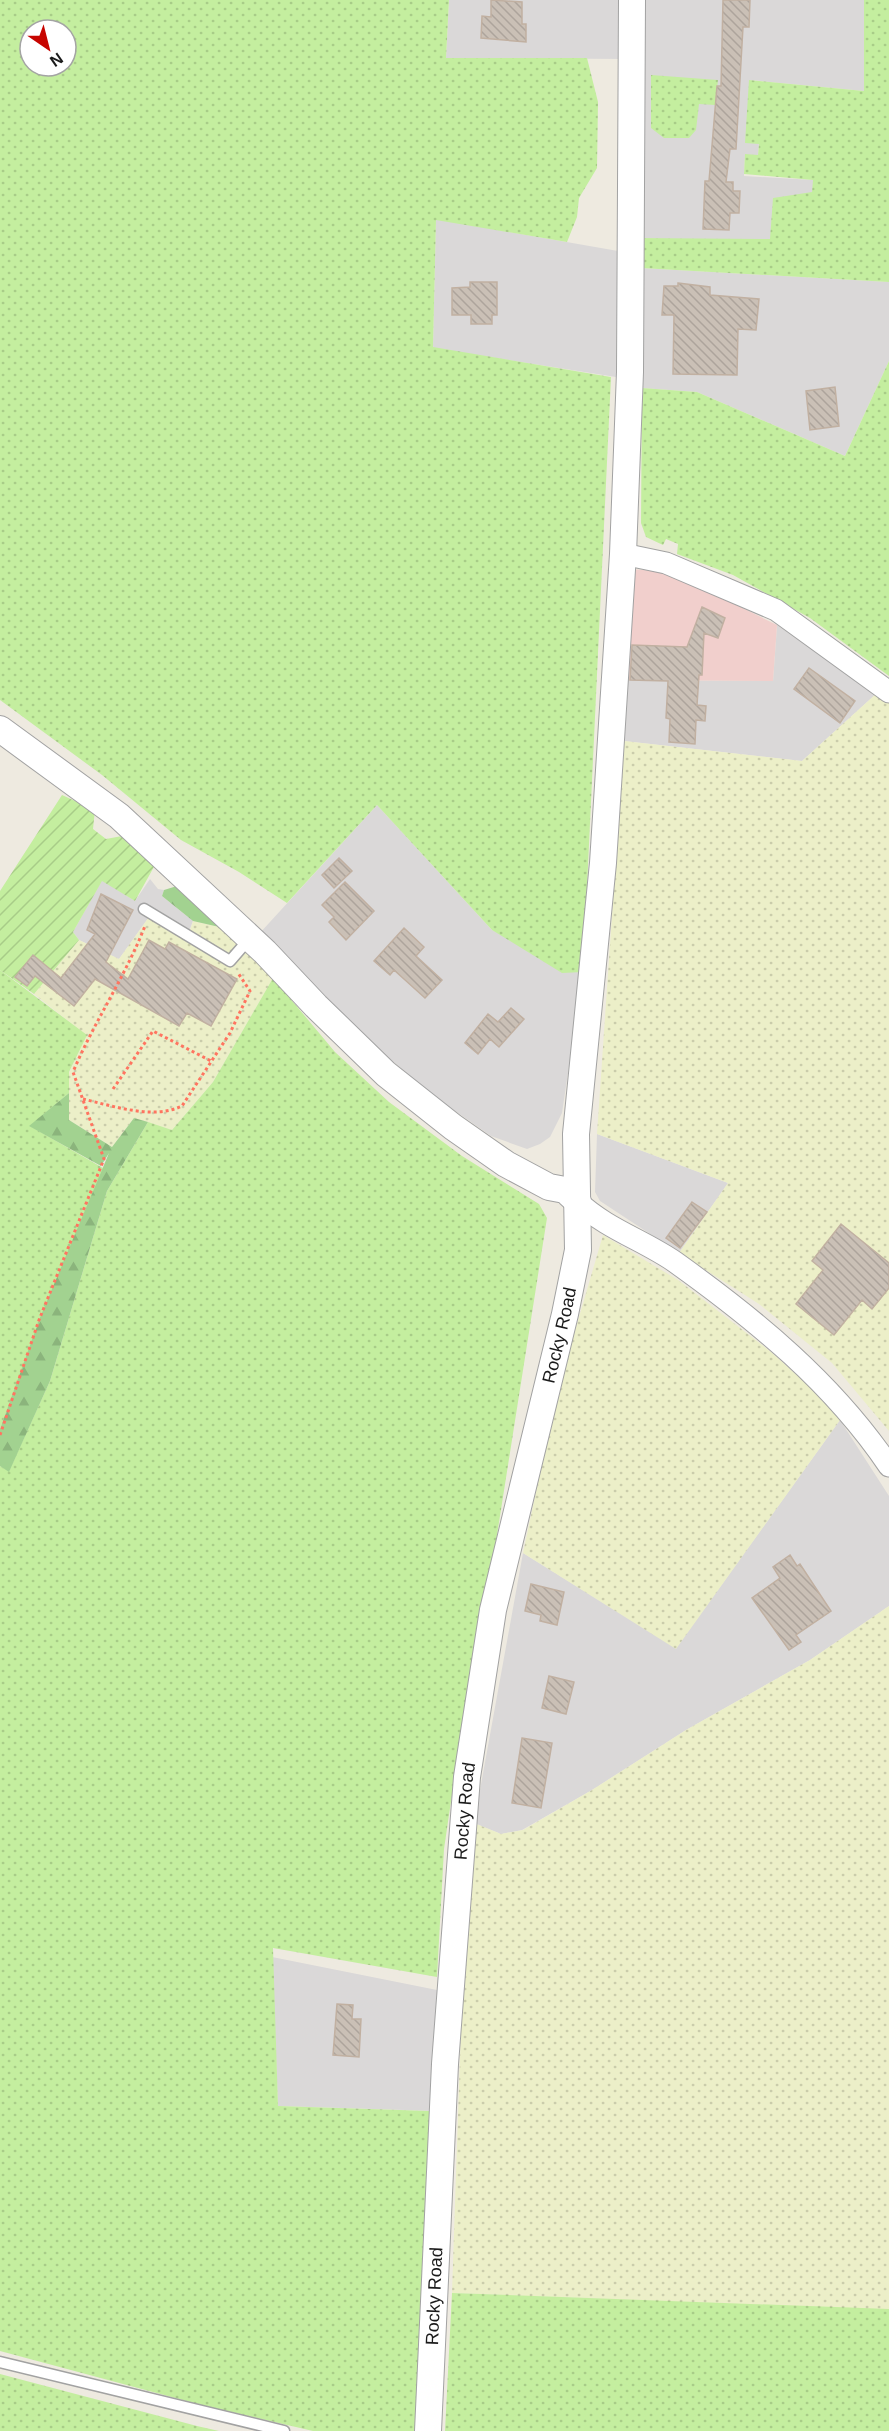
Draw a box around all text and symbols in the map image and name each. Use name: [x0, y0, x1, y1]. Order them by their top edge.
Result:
north arrow: [18, 18, 78, 78]
text: N: [47, 50, 66, 70]
street label: Rocky Road: [539, 1285, 580, 1385]
street label: Rocky Road: [451, 1761, 479, 1861]
street label: Rocky Road: [422, 2247, 447, 2346]

